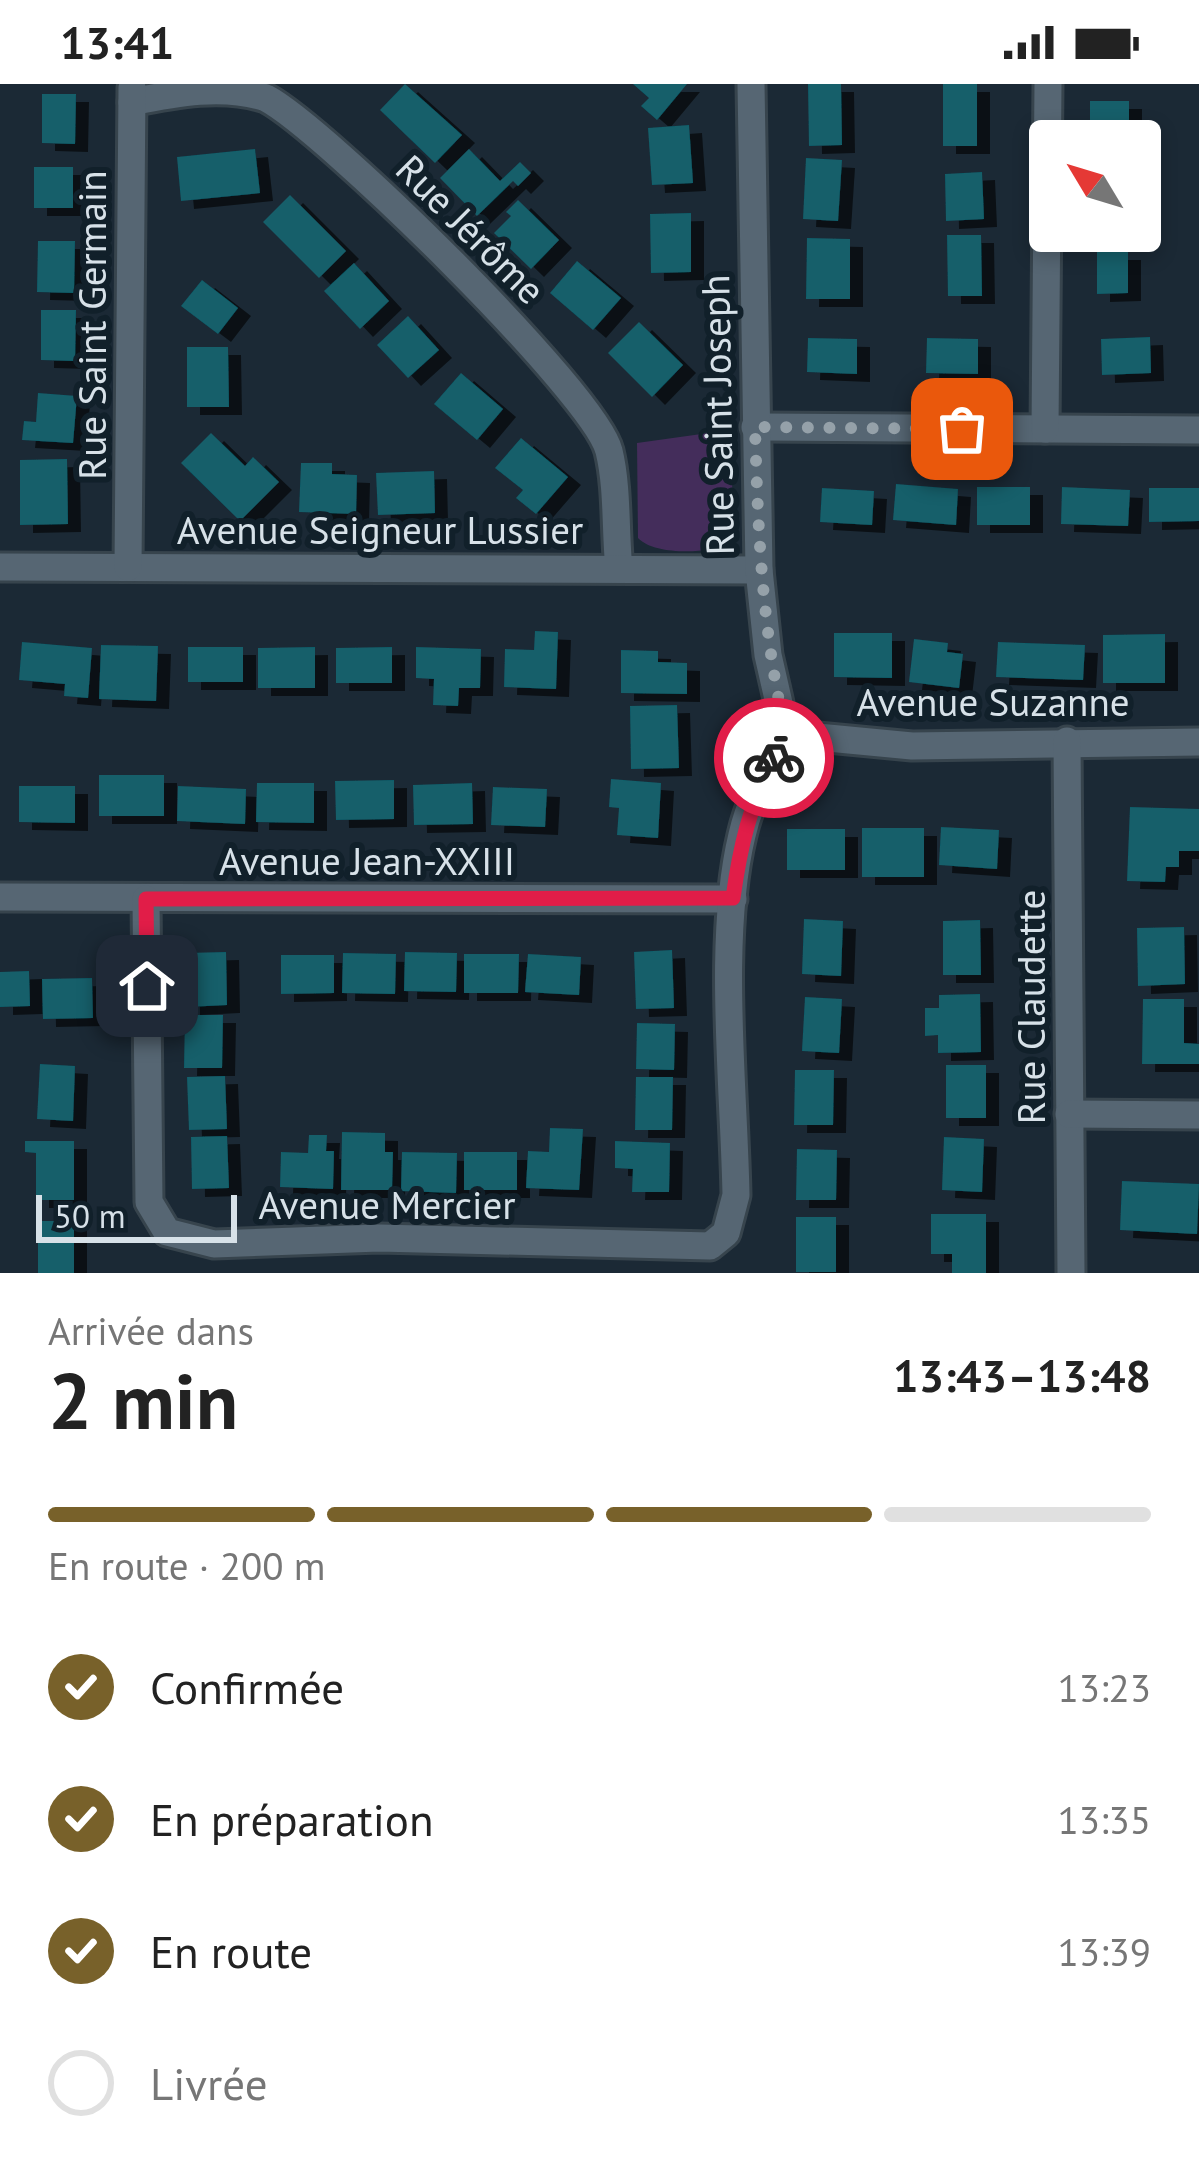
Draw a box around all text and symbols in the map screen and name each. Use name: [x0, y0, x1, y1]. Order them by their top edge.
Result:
text: 13:41: [60, 13, 174, 71]
north arrow: [1029, 120, 1161, 252]
map controls: [1029, 120, 1161, 252]
street label: Rue Jérôme: [385, 143, 557, 315]
street label: Rue Saint Germain: [66, 170, 117, 480]
street label: Rue Saint Joseph: [689, 274, 745, 556]
pin: [911, 378, 1013, 480]
icon: bag: [929, 396, 995, 462]
street label: Avenue Seigneur Lussier: [177, 504, 583, 555]
street label: Avenue Suzanne: [856, 676, 1130, 727]
courier: [714, 698, 834, 818]
icon: bike: [741, 725, 807, 791]
street label: Avenue Jean-XXIII: [219, 835, 515, 886]
street label: Rue Claudette: [1005, 890, 1056, 1124]
pin: [96, 935, 198, 1037]
icon: home: [114, 953, 180, 1019]
street label: Avenue Mercier: [258, 1179, 516, 1230]
scale bar: [36, 1189, 237, 1242]
text: 50 m: [54, 1194, 126, 1237]
text: Arrivée dans: [48, 1305, 254, 1356]
text: 13:43–13:48: [893, 1346, 1151, 1404]
text: 2 min: [48, 1350, 238, 1451]
text: En route · 200 m: [48, 1540, 326, 1591]
icon: check: [48, 1654, 114, 1720]
text: Confirmée: [150, 1658, 344, 1716]
text: 13:23: [1057, 1662, 1151, 1713]
icon: check: [48, 1786, 114, 1852]
text: En préparation: [150, 1790, 434, 1848]
text: 13:35: [1057, 1794, 1151, 1845]
icon: check: [48, 1918, 114, 1984]
text: En route: [150, 1922, 312, 1980]
text: 13:39: [1057, 1926, 1151, 1977]
text: Livrée: [150, 2054, 268, 2112]

